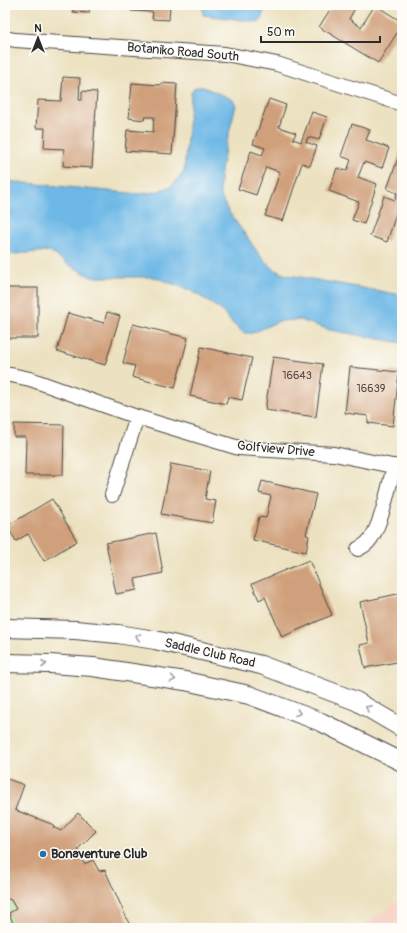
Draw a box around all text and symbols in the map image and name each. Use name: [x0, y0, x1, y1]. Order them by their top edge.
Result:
north arrow: [18, 18, 58, 58]
scale bar: [261, 18, 380, 44]
text: N: [34, 22, 42, 35]
text: 50 m: [267, 25, 295, 40]
street label: Botaniko Road South: [126, 39, 240, 65]
house number: 16643: [282, 369, 312, 382]
house number: 16639: [357, 382, 386, 395]
street label: Golfview Drive: [236, 438, 316, 460]
one-way arrow: [135, 634, 141, 642]
street label: Saddle Club Road: [163, 635, 257, 671]
one-way arrow: [41, 659, 47, 668]
one-way arrow: [170, 674, 176, 683]
one-way arrow: [365, 706, 372, 713]
one-way arrow: [294, 709, 301, 717]
place label: Bonaventure Club: [51, 846, 148, 862]
marker: Bonaventure Club: [38, 849, 48, 859]

